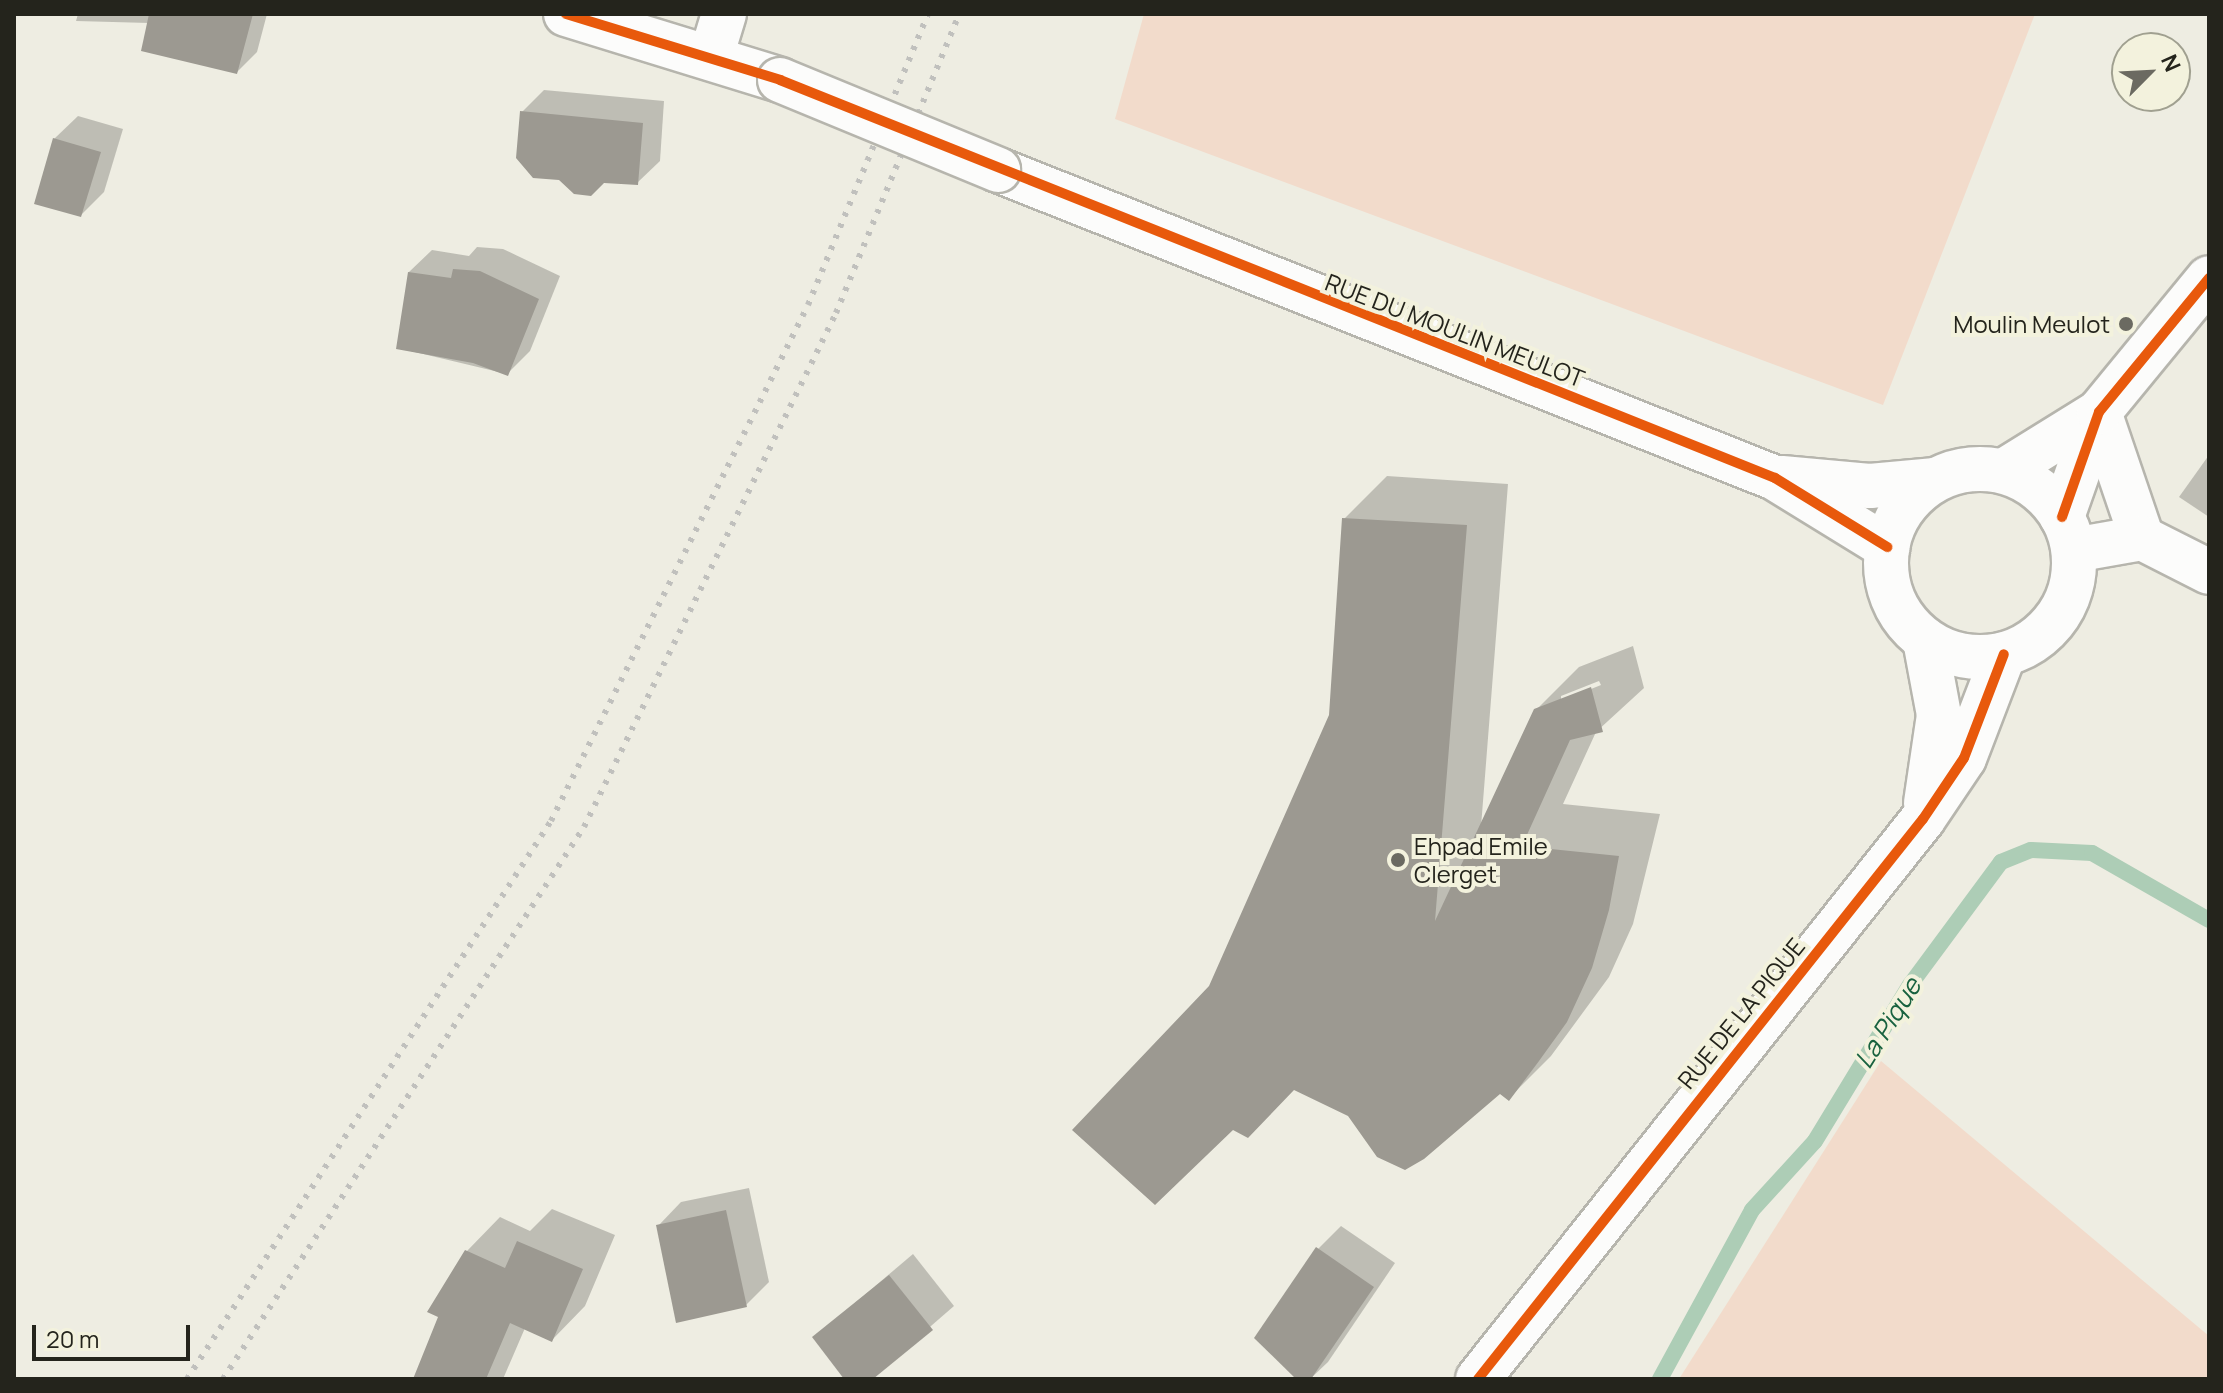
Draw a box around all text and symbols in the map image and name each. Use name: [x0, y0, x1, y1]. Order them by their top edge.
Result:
north arrow: [2111, 32, 2191, 112]
text: N: [2154, 50, 2188, 76]
street label: RUE DU MOULIN MEULOT: [1321, 267, 1589, 393]
place label: Moulin Meulot: [1953, 310, 2110, 338]
marker: Moulin Meulot: [2117, 315, 2135, 333]
place label: Ehpad Emile Clerget: [1414, 832, 1548, 888]
marker: Ehpad Emile Clerget: [1389, 851, 1407, 869]
street label: RUE DE LA PIQUE: [1672, 932, 1810, 1094]
water label: La Pique: [1848, 972, 1928, 1074]
scale bar: [36, 1309, 194, 1359]
text: 20 m: [46, 1322, 99, 1355]

